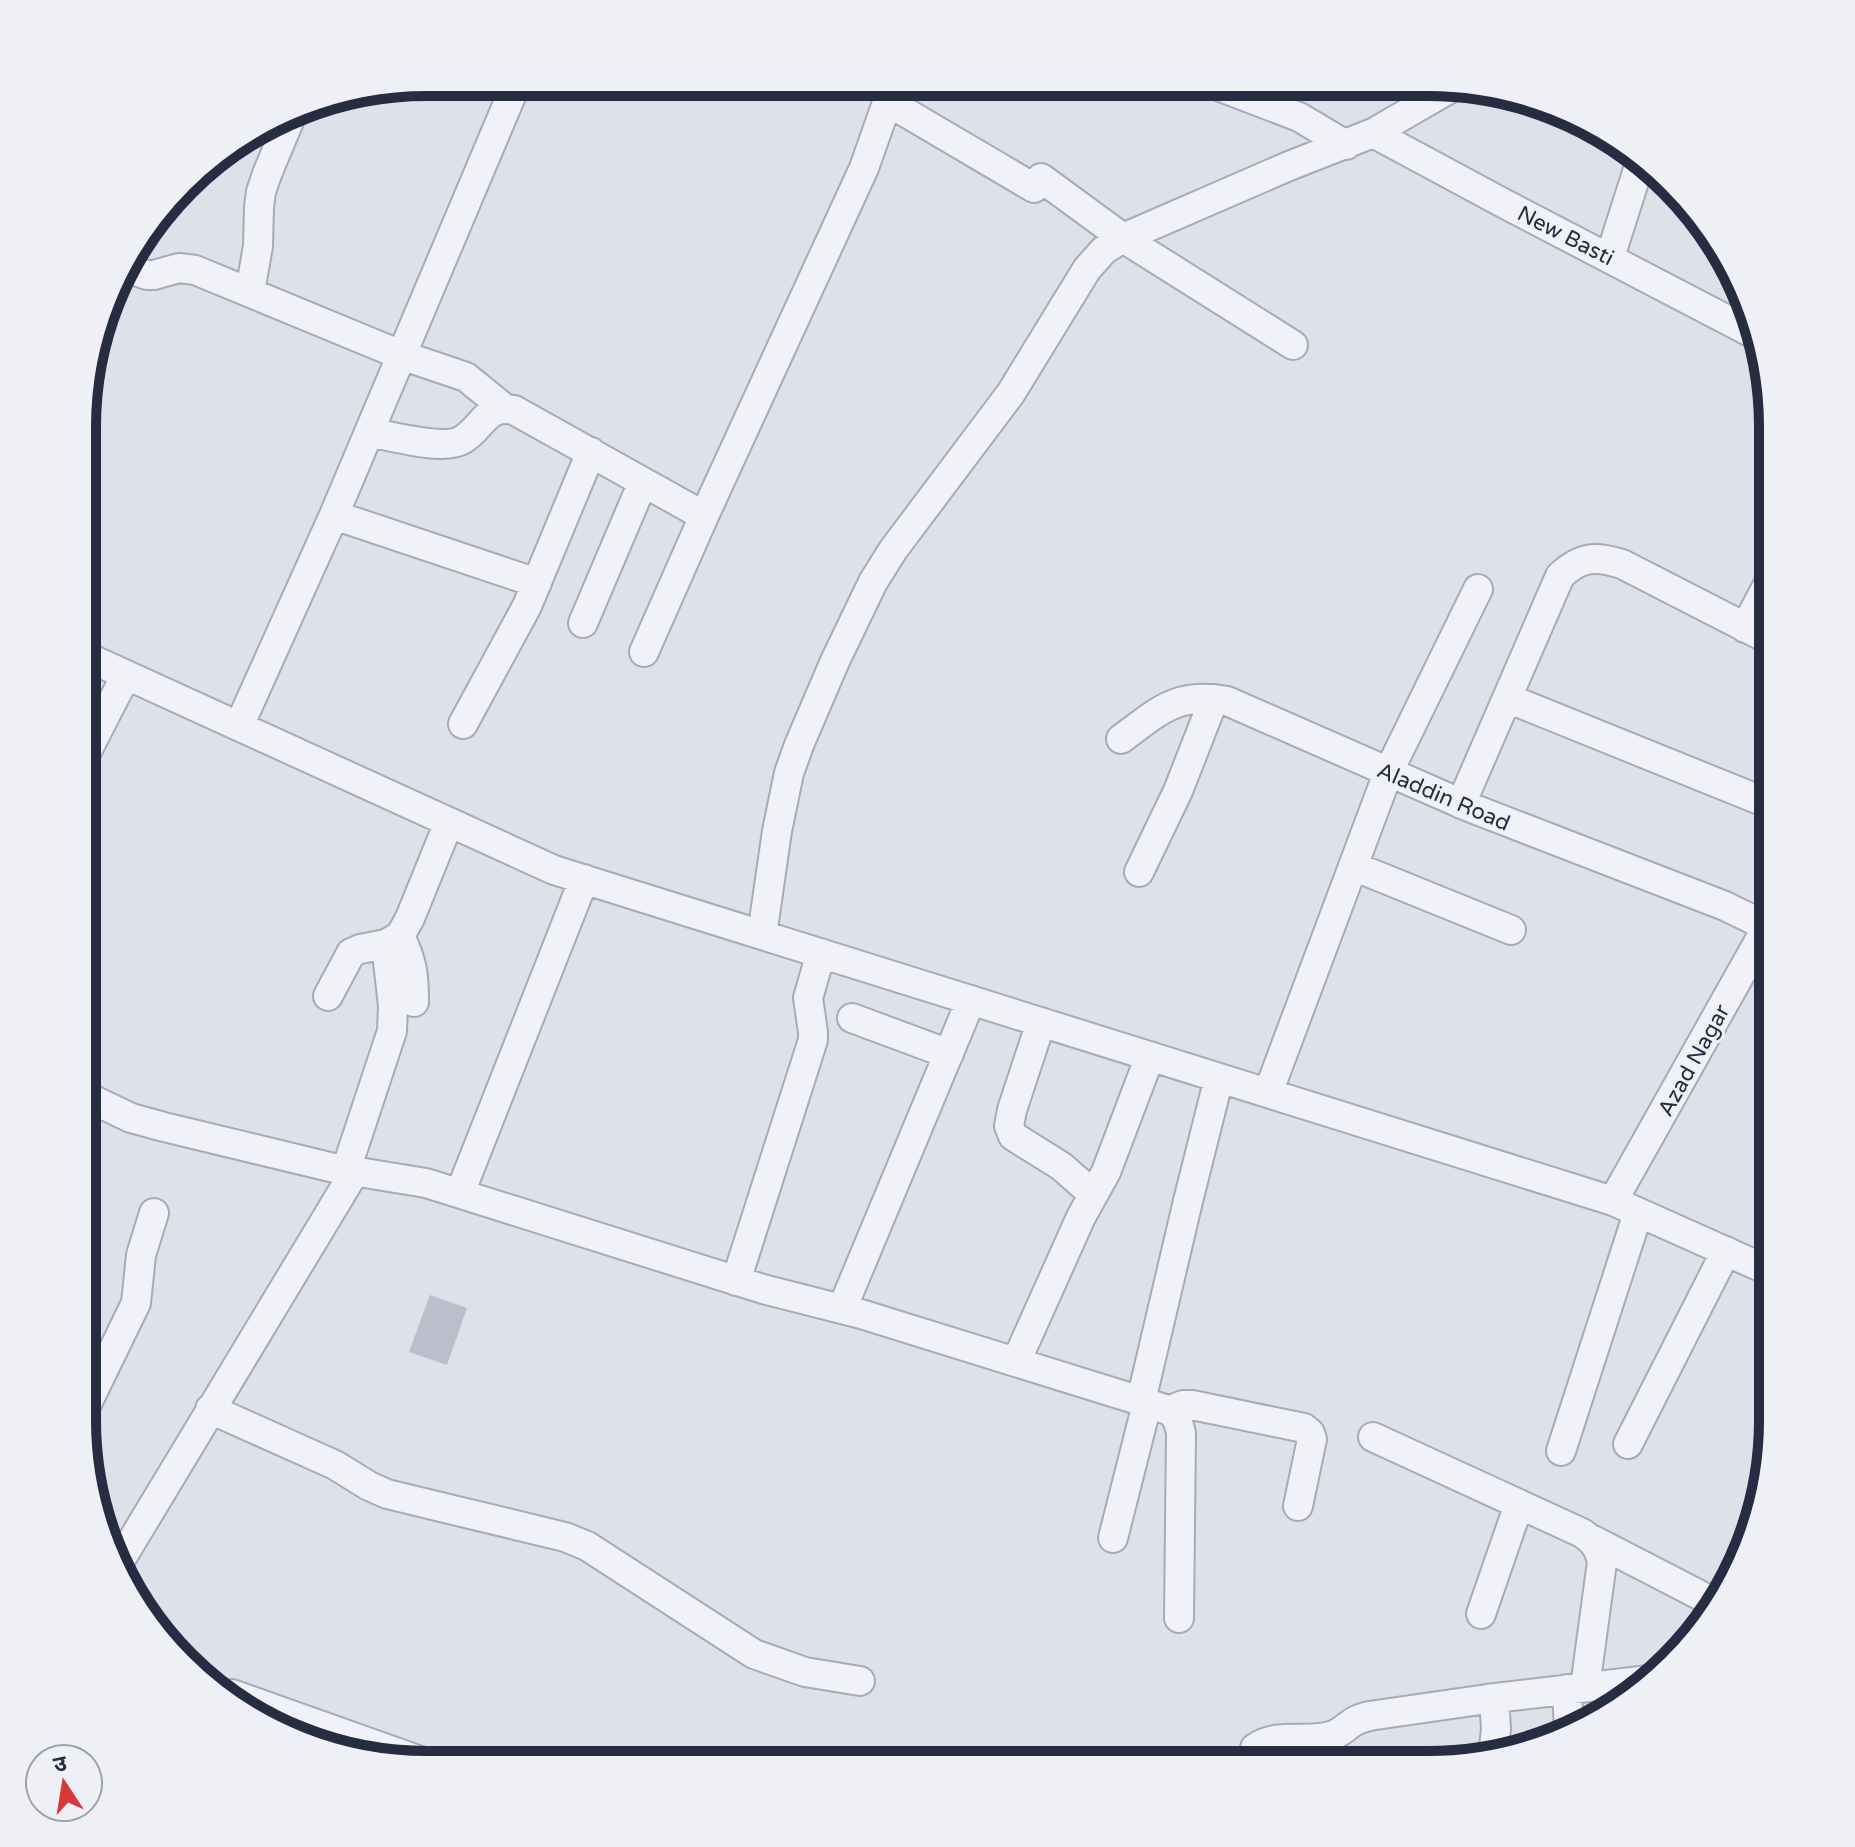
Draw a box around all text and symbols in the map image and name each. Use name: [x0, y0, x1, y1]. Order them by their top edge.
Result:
street label: New Basti: [1513, 201, 1618, 271]
street label: Aladdin Road: [1373, 757, 1514, 837]
street label: Azad Nagar: [1652, 999, 1736, 1121]
north arrow: [24, 1743, 104, 1823]
text: उ: [51, 1750, 70, 1778]

